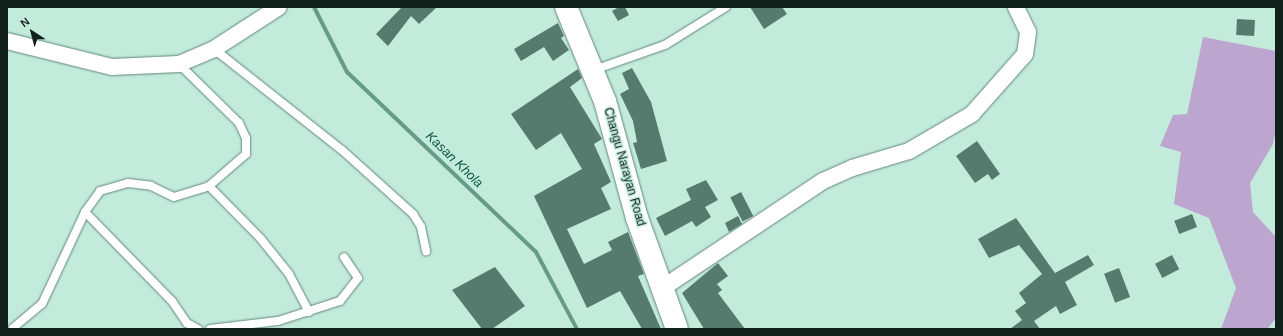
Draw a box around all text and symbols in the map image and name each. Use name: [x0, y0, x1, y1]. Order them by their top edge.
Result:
north arrow: [12, 12, 52, 52]
text: N: [18, 15, 32, 29]
street label: Changu Narayan Road: [600, 106, 648, 228]
water label: Kasan Khola: [422, 129, 486, 191]

